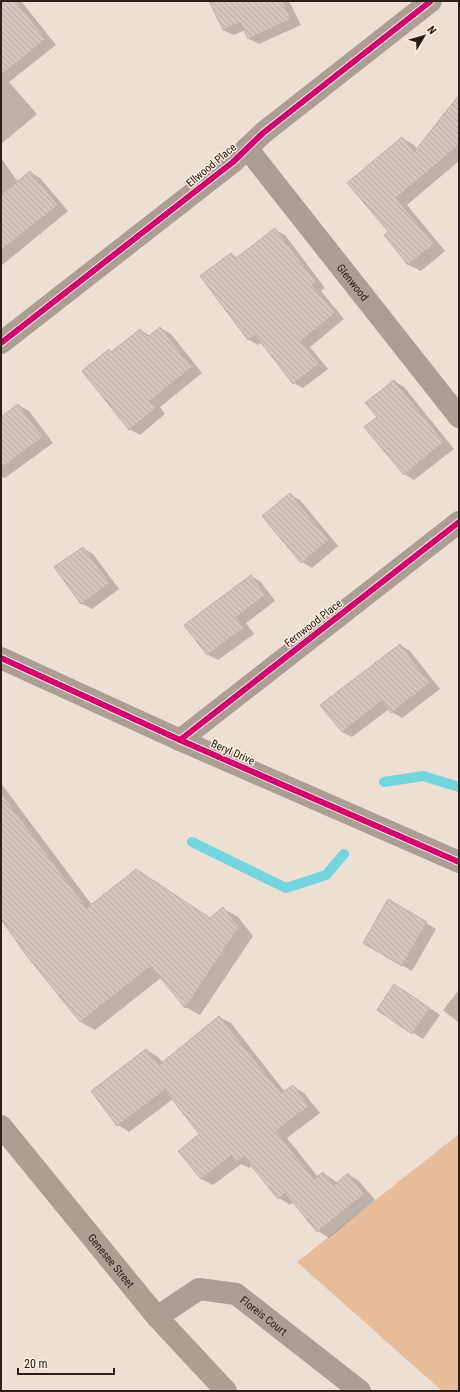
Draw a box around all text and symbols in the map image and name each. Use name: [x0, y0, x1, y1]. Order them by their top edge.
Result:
north arrow: [404, 16, 444, 56]
text: N: [424, 23, 439, 37]
street label: Ellwood Place: [184, 141, 239, 190]
street label: Glenwood: [334, 262, 371, 304]
street label: Fernwood Place: [282, 597, 345, 650]
street label: Beryl Drive: [209, 737, 257, 768]
street label: Genesee Street: [85, 1231, 137, 1291]
street label: Floreis Court: [237, 1294, 289, 1338]
scale bar: [18, 1350, 114, 1376]
text: 20 m: [24, 1357, 48, 1371]

